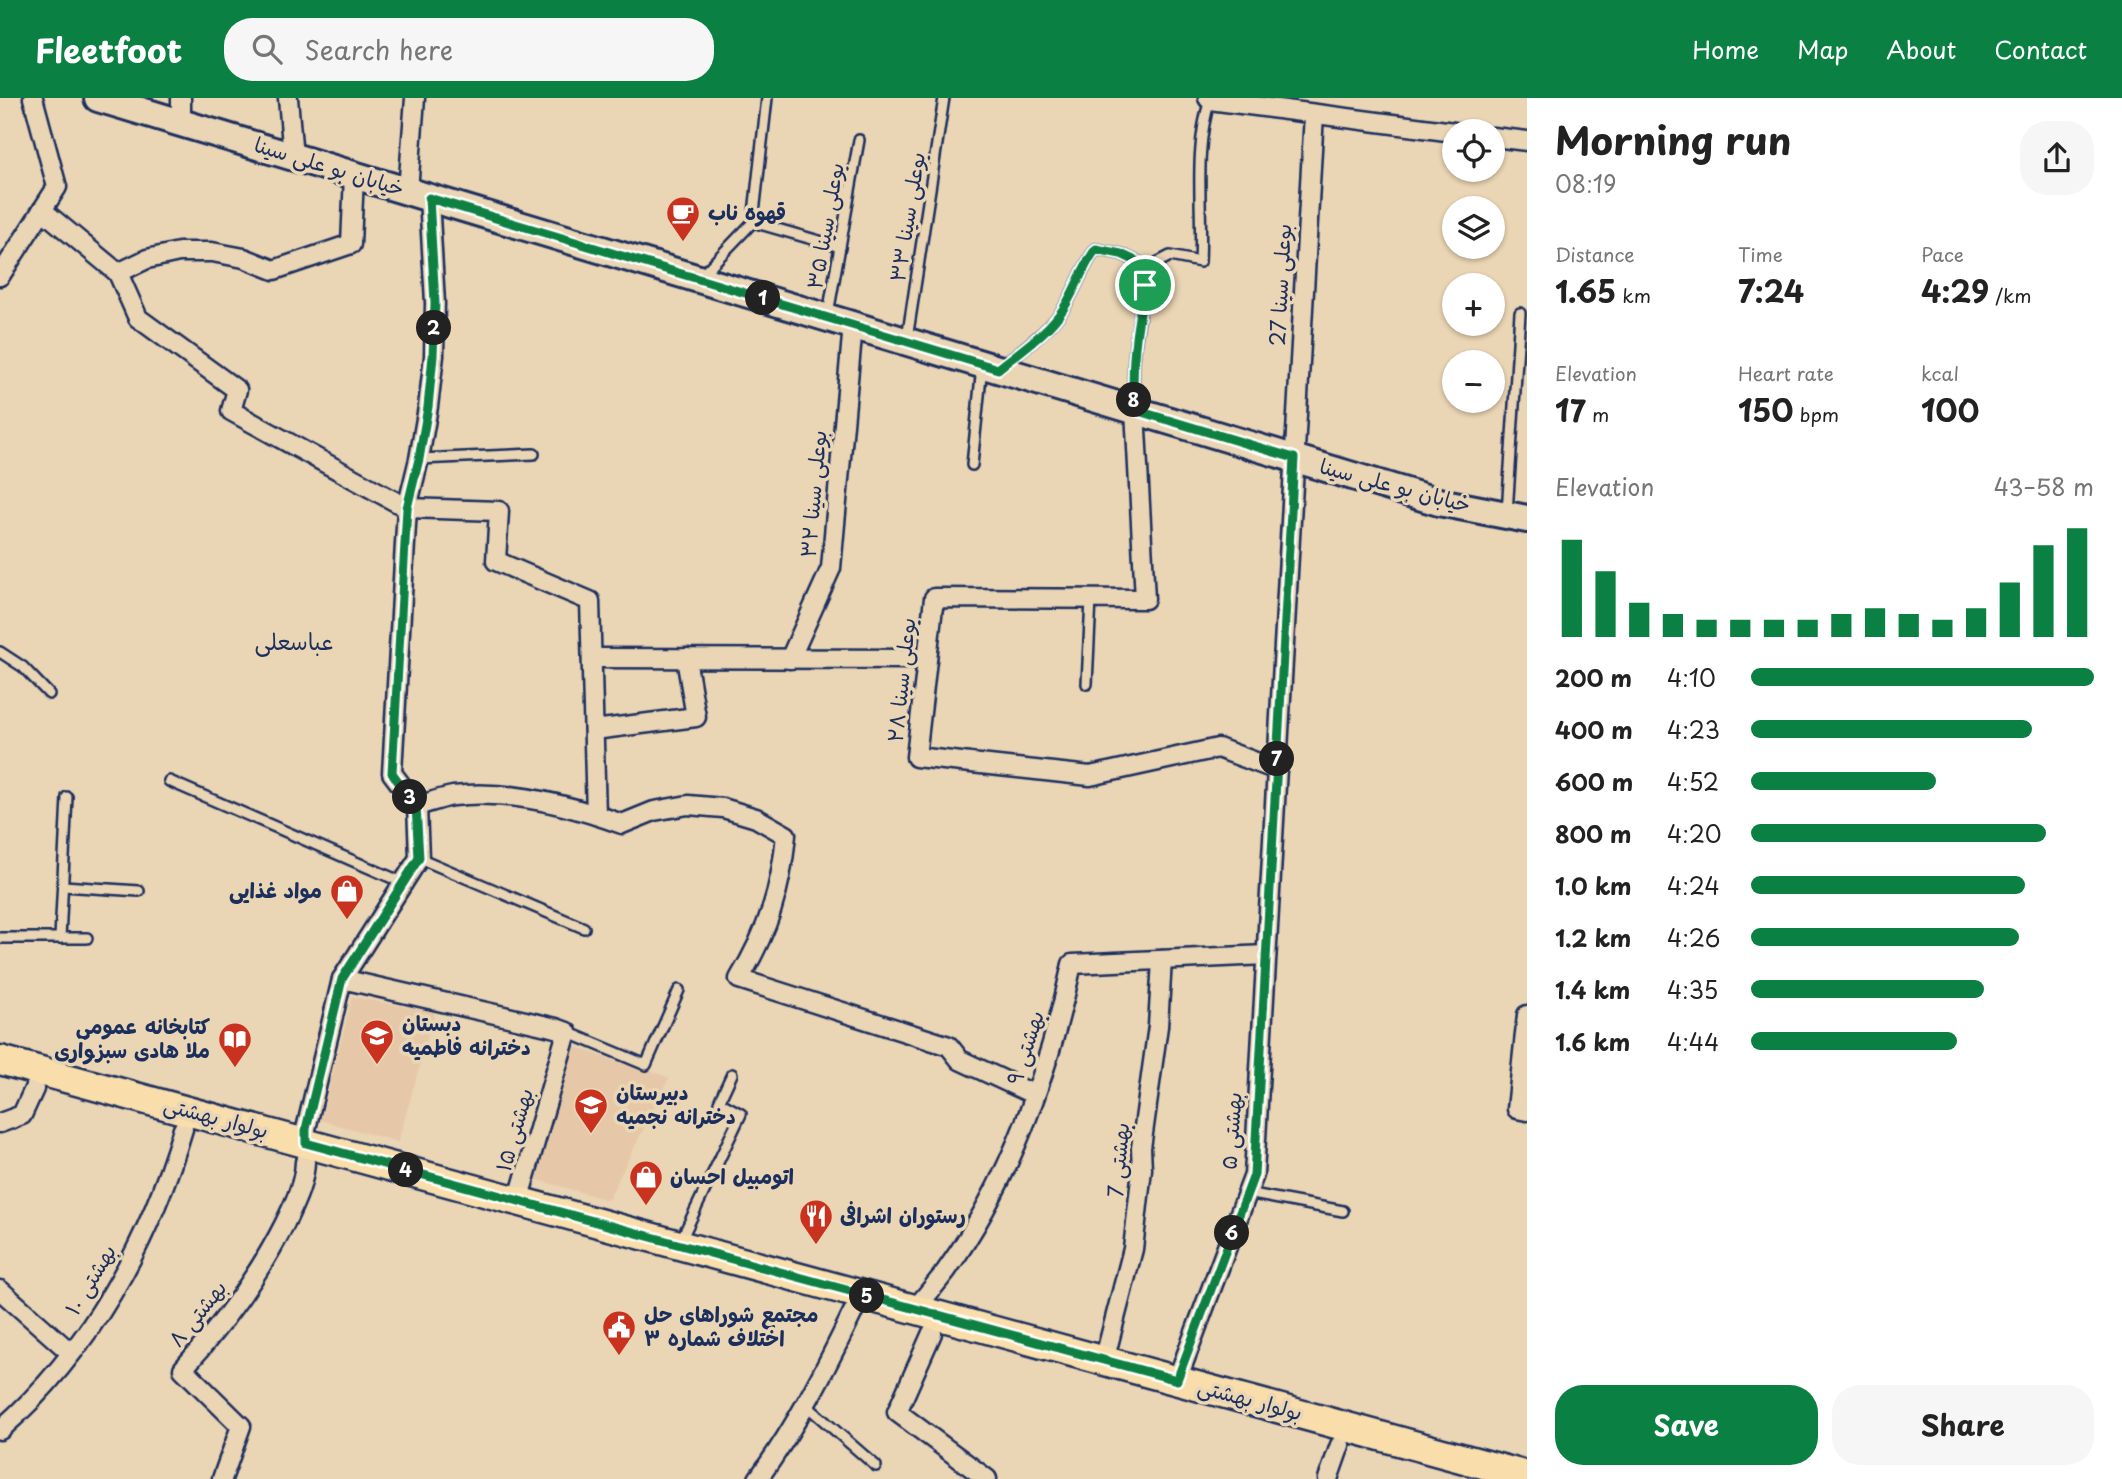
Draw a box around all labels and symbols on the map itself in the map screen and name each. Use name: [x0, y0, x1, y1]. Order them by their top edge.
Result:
street label: خیابان بو علی سینا: [251, 127, 408, 203]
street label: بوعلی سینا ۳۳: [880, 150, 932, 284]
street label: بوعلی سینا ۳۵: [797, 160, 851, 292]
cafe icon: قهوه ناب: [664, 194, 702, 243]
place label: قهوه ناب: [708, 195, 786, 227]
street label: بوعلی سینا 27: [1260, 223, 1298, 347]
pin: [1115, 255, 1175, 315]
pin: 1: [746, 280, 780, 316]
pin: 2: [416, 310, 452, 345]
pin: 8: [1116, 382, 1152, 418]
street label: بوعلی سینا ۳۲: [791, 429, 834, 559]
street label: خیابان بو علی سینا: [1316, 449, 1475, 520]
street label: بوعلی سینا ۲۸: [878, 616, 922, 744]
district label: عباسعلی: [255, 623, 333, 658]
pin: 7: [1260, 742, 1294, 776]
pin: 3: [392, 780, 428, 814]
shop icon: مواد غذایی: [328, 872, 366, 921]
place label: مواد غذایی: [229, 873, 322, 905]
place label: دبستان دخترانه فاطمیه: [402, 1006, 531, 1062]
street label: بهشتی ۹: [997, 1006, 1051, 1089]
place label: کتابخانه عمومی ملا هادی سبزواری: [54, 1009, 211, 1065]
school or university icon: دبستان دخترانه فاطمیه: [358, 1017, 396, 1066]
library icon: کتابخانه عمومی ملا هادی سبزواری: [216, 1020, 254, 1069]
place label: دبیرستان دخترانه نجمیه: [616, 1075, 736, 1131]
street label: بهشتی ۱۵: [486, 1084, 540, 1175]
school or university icon: دبیرستان دخترانه نجمیه: [572, 1086, 610, 1135]
street label: بولوار بهشتی: [161, 1087, 272, 1145]
street label: بهشتی ۵: [1211, 1091, 1249, 1171]
street label: بهشتی 7: [1098, 1121, 1136, 1199]
pin: 4: [388, 1152, 424, 1188]
shop icon: اتومبیل احسان: [627, 1158, 665, 1207]
place label: اتومبیل احسان: [670, 1159, 794, 1191]
restaurant icon: رستوران اشرافی: [797, 1197, 835, 1246]
place label: رستوران اشرافی: [840, 1198, 966, 1230]
pin: 6: [1214, 1216, 1250, 1250]
street label: بهشتی ۱۰: [56, 1237, 123, 1321]
street label: بهشتی ۸: [159, 1272, 233, 1353]
pin: 5: [850, 1278, 884, 1314]
place label: مجتمع شوراهای حل اختلاف شماره ۳: [644, 1297, 818, 1353]
public building icon: مجتمع شوراهای حل اختلاف شماره ۳: [600, 1308, 638, 1357]
street label: بولوار بهشتی: [1195, 1369, 1306, 1427]

